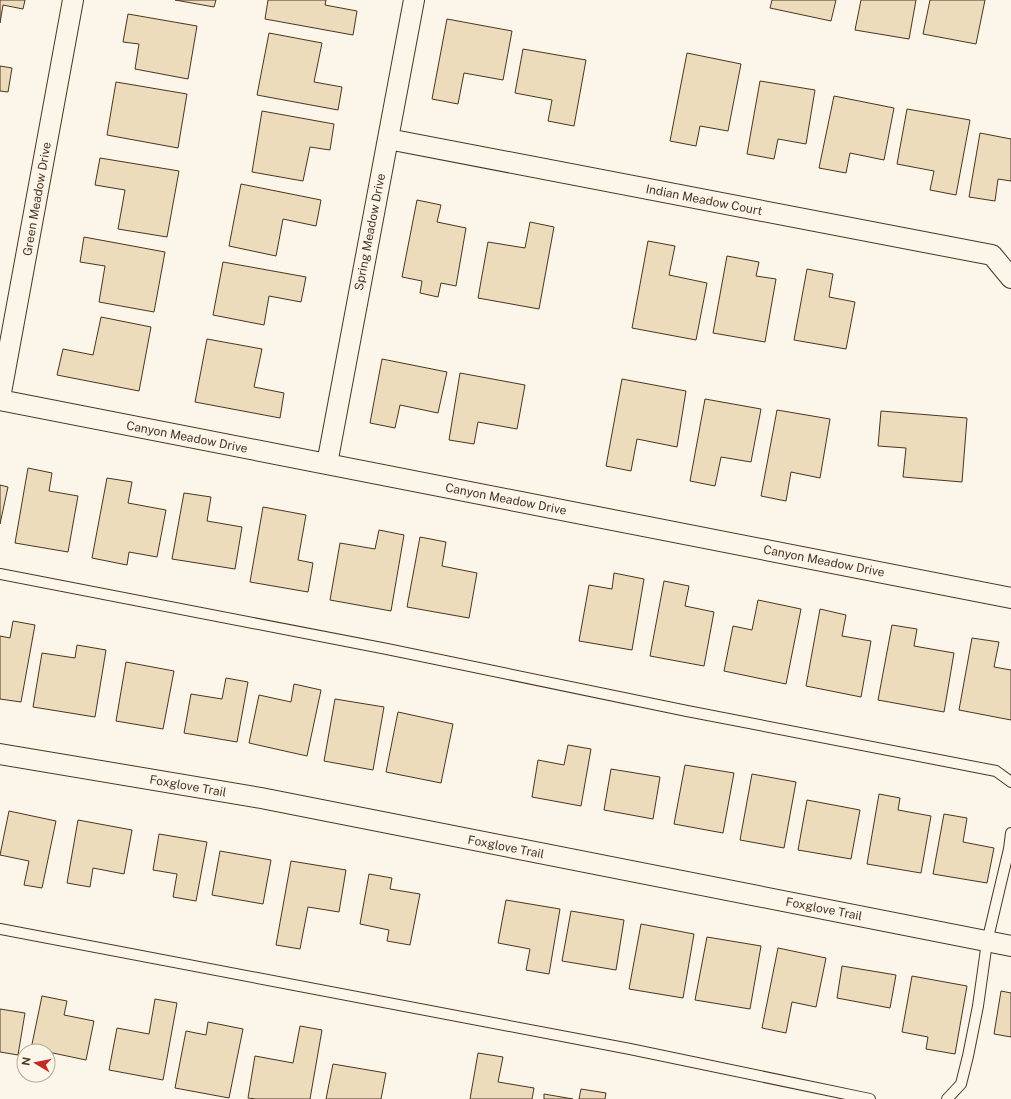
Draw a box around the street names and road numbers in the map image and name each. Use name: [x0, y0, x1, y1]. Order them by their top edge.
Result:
street label: Green Meadow Drive: [20, 141, 54, 257]
street label: Spring Meadow Drive: [352, 172, 388, 292]
street label: Indian Meadow Court: [645, 182, 764, 218]
street label: Canyon Meadow Drive: [125, 418, 249, 456]
street label: Canyon Meadow Drive: [444, 480, 568, 518]
street label: Canyon Meadow Drive: [762, 542, 886, 580]
street label: Foxglove Trail: [148, 772, 228, 800]
street label: Foxglove Trail: [466, 833, 546, 861]
street label: Foxglove Trail: [784, 895, 864, 923]

